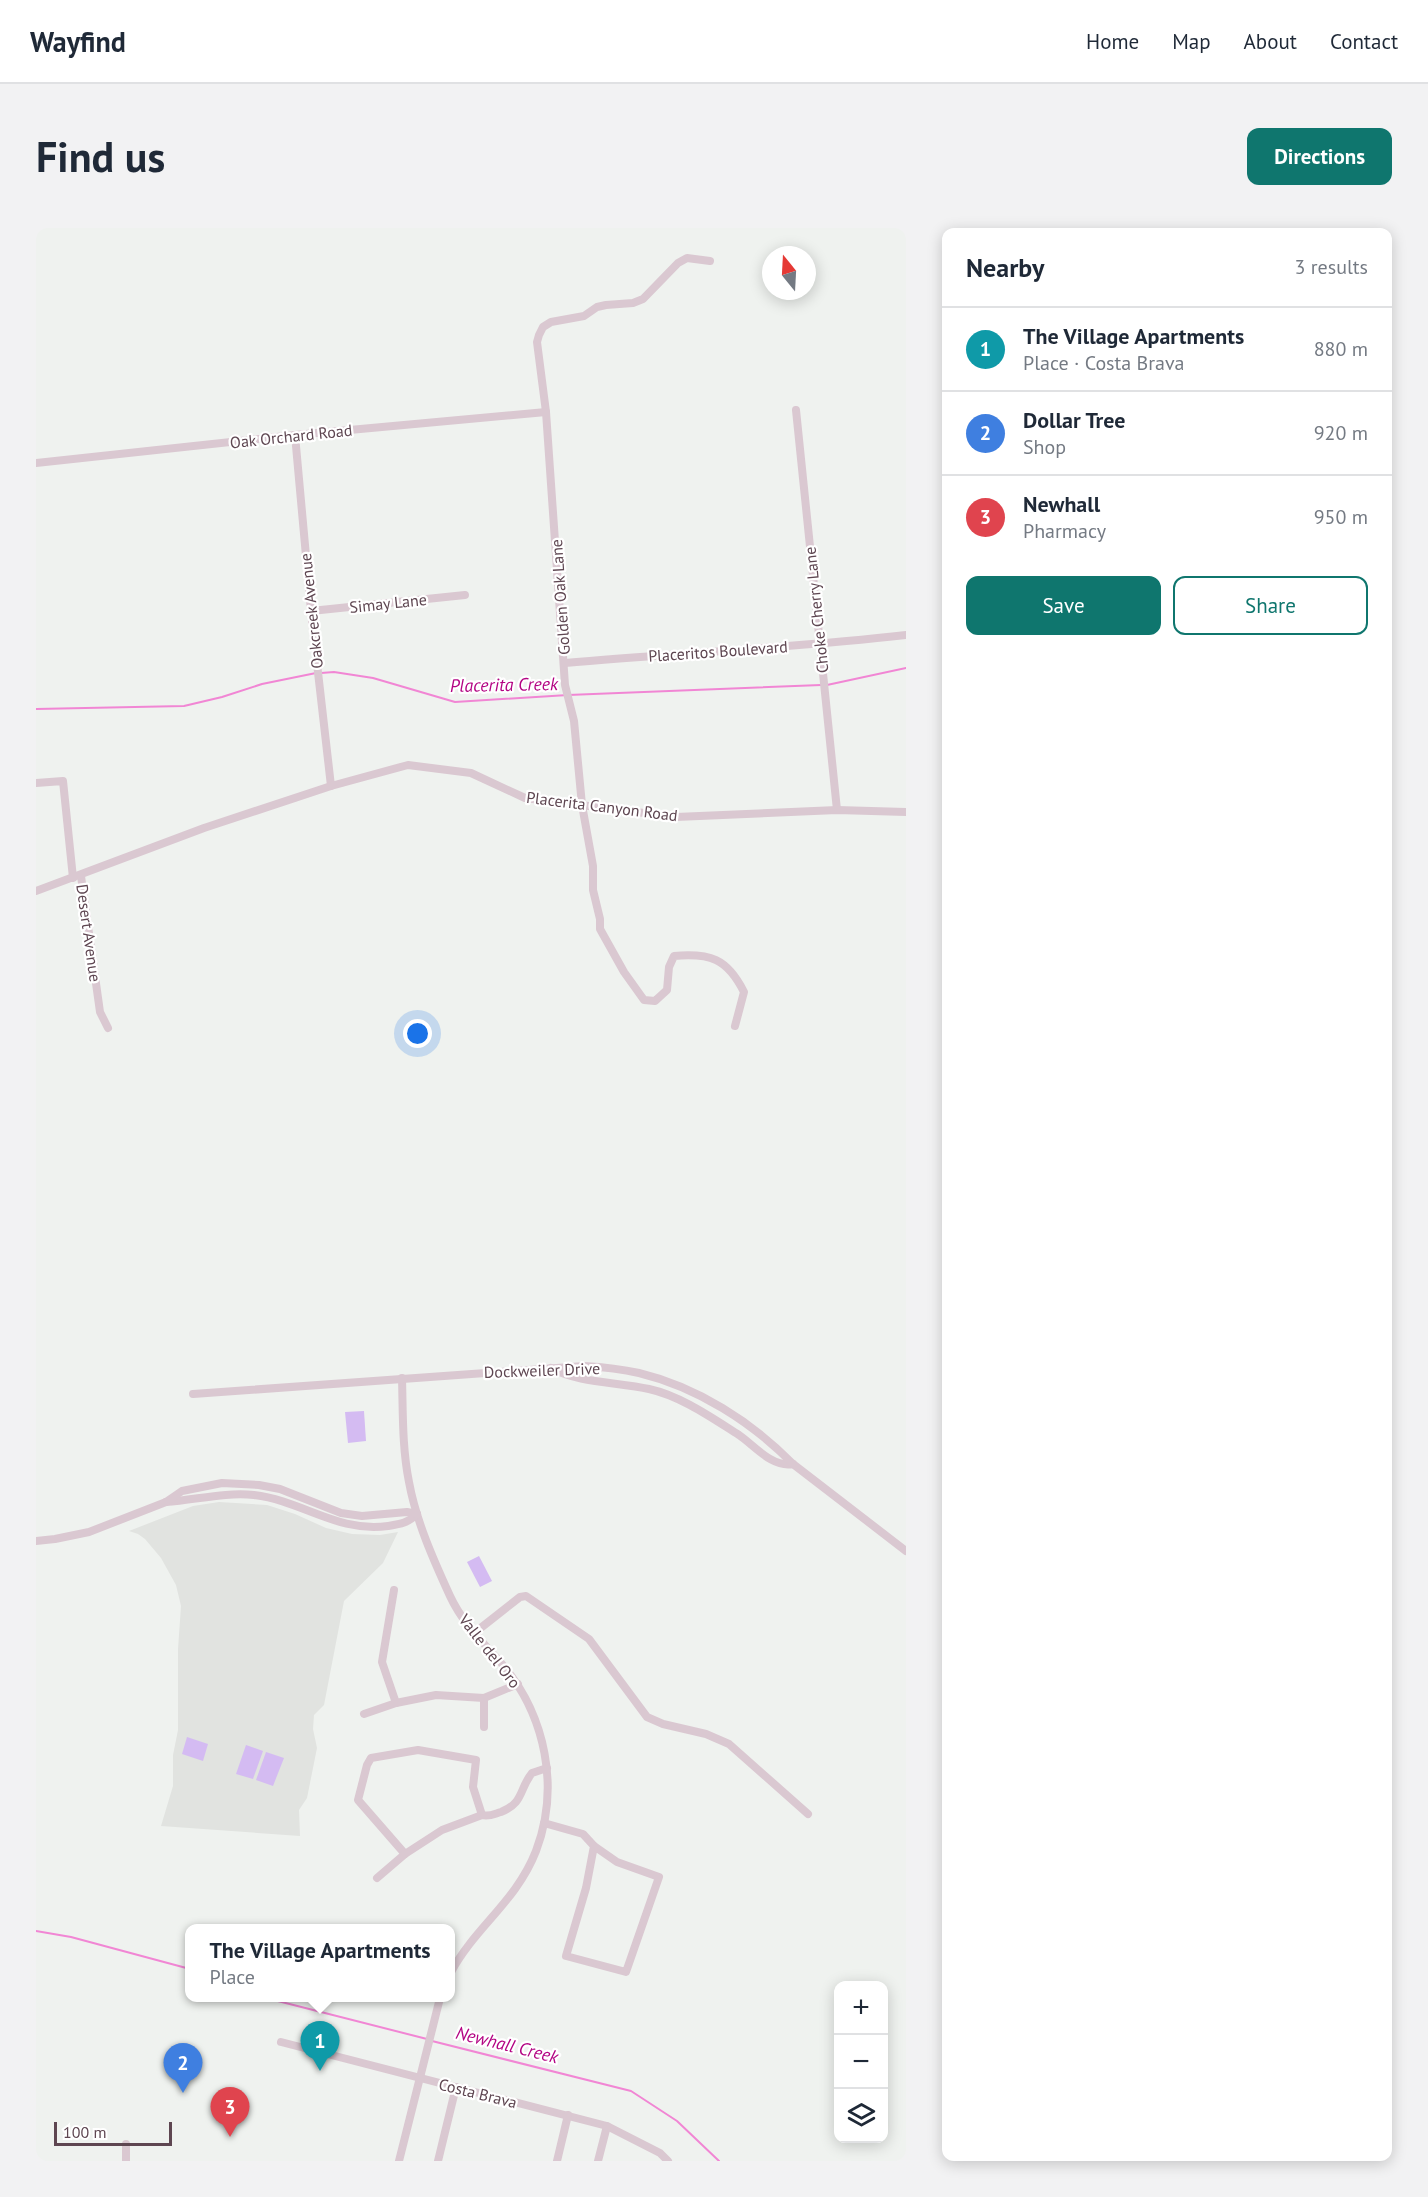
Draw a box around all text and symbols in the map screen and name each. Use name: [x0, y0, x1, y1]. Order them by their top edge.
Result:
text: Wayfind: [30, 23, 126, 60]
text: Home: [1086, 28, 1139, 55]
text: Map: [1172, 28, 1211, 55]
text: About: [1244, 28, 1297, 55]
text: Contact: [1330, 28, 1398, 55]
button: Directions: [1247, 128, 1392, 185]
text: Find us: [36, 129, 165, 184]
north arrow: [762, 246, 816, 300]
text: Nearby: [966, 251, 1044, 284]
text: 3 results: [1295, 254, 1368, 280]
text: The Village Apartments: [1023, 322, 1244, 350]
text: 1: [980, 336, 991, 362]
text: 880 m: [1314, 336, 1368, 362]
text: Place · Costa Brava: [1023, 350, 1185, 376]
text: Dollar Tree: [1023, 406, 1126, 434]
street label: Oak Orchard Road: [229, 420, 353, 452]
text: 2: [980, 420, 991, 446]
text: 920 m: [1314, 420, 1368, 446]
text: Shop: [1023, 434, 1066, 460]
text: Newhall: [1023, 490, 1100, 518]
text: 3: [980, 504, 991, 530]
text: 950 m: [1314, 504, 1368, 530]
text: Pharmacy: [1023, 518, 1106, 544]
street label: Golden Oak Lane: [546, 538, 574, 656]
street label: Choke Cherry Lane: [799, 546, 833, 674]
street label: Oakcreek Avenue: [295, 552, 327, 670]
button: Save: [966, 576, 1161, 635]
button: Share: [1173, 576, 1368, 635]
street label: Simay Lane: [348, 589, 428, 617]
street label: Placeritos Boulevard: [648, 636, 788, 666]
water label: Placerita Creek: [450, 672, 559, 697]
street label: Placerita Canyon Road: [525, 787, 679, 825]
street label: Desert Avenue: [72, 883, 106, 983]
your location: [403, 1019, 432, 1048]
street label: Dockweiler Drive: [484, 1358, 600, 1382]
street label: Valle del Oro: [454, 1609, 525, 1692]
popup: [185, 1924, 455, 2002]
text: The Village Apartments: [209, 1936, 431, 1964]
text: Place: [209, 1964, 255, 1990]
map controls: [834, 1981, 888, 2143]
button: +: [834, 1981, 888, 2035]
water label: Newhall Creek: [453, 2021, 562, 2069]
pin: 1: [300, 2022, 340, 2071]
button: −: [834, 2035, 888, 2089]
pin: 2: [164, 2044, 202, 2093]
street label: Costa Brava: [437, 2074, 519, 2112]
pin: 3: [210, 2088, 250, 2137]
button: layers: [834, 2089, 888, 2143]
scale bar: [54, 2119, 172, 2146]
text: 100 m: [63, 2122, 106, 2142]

